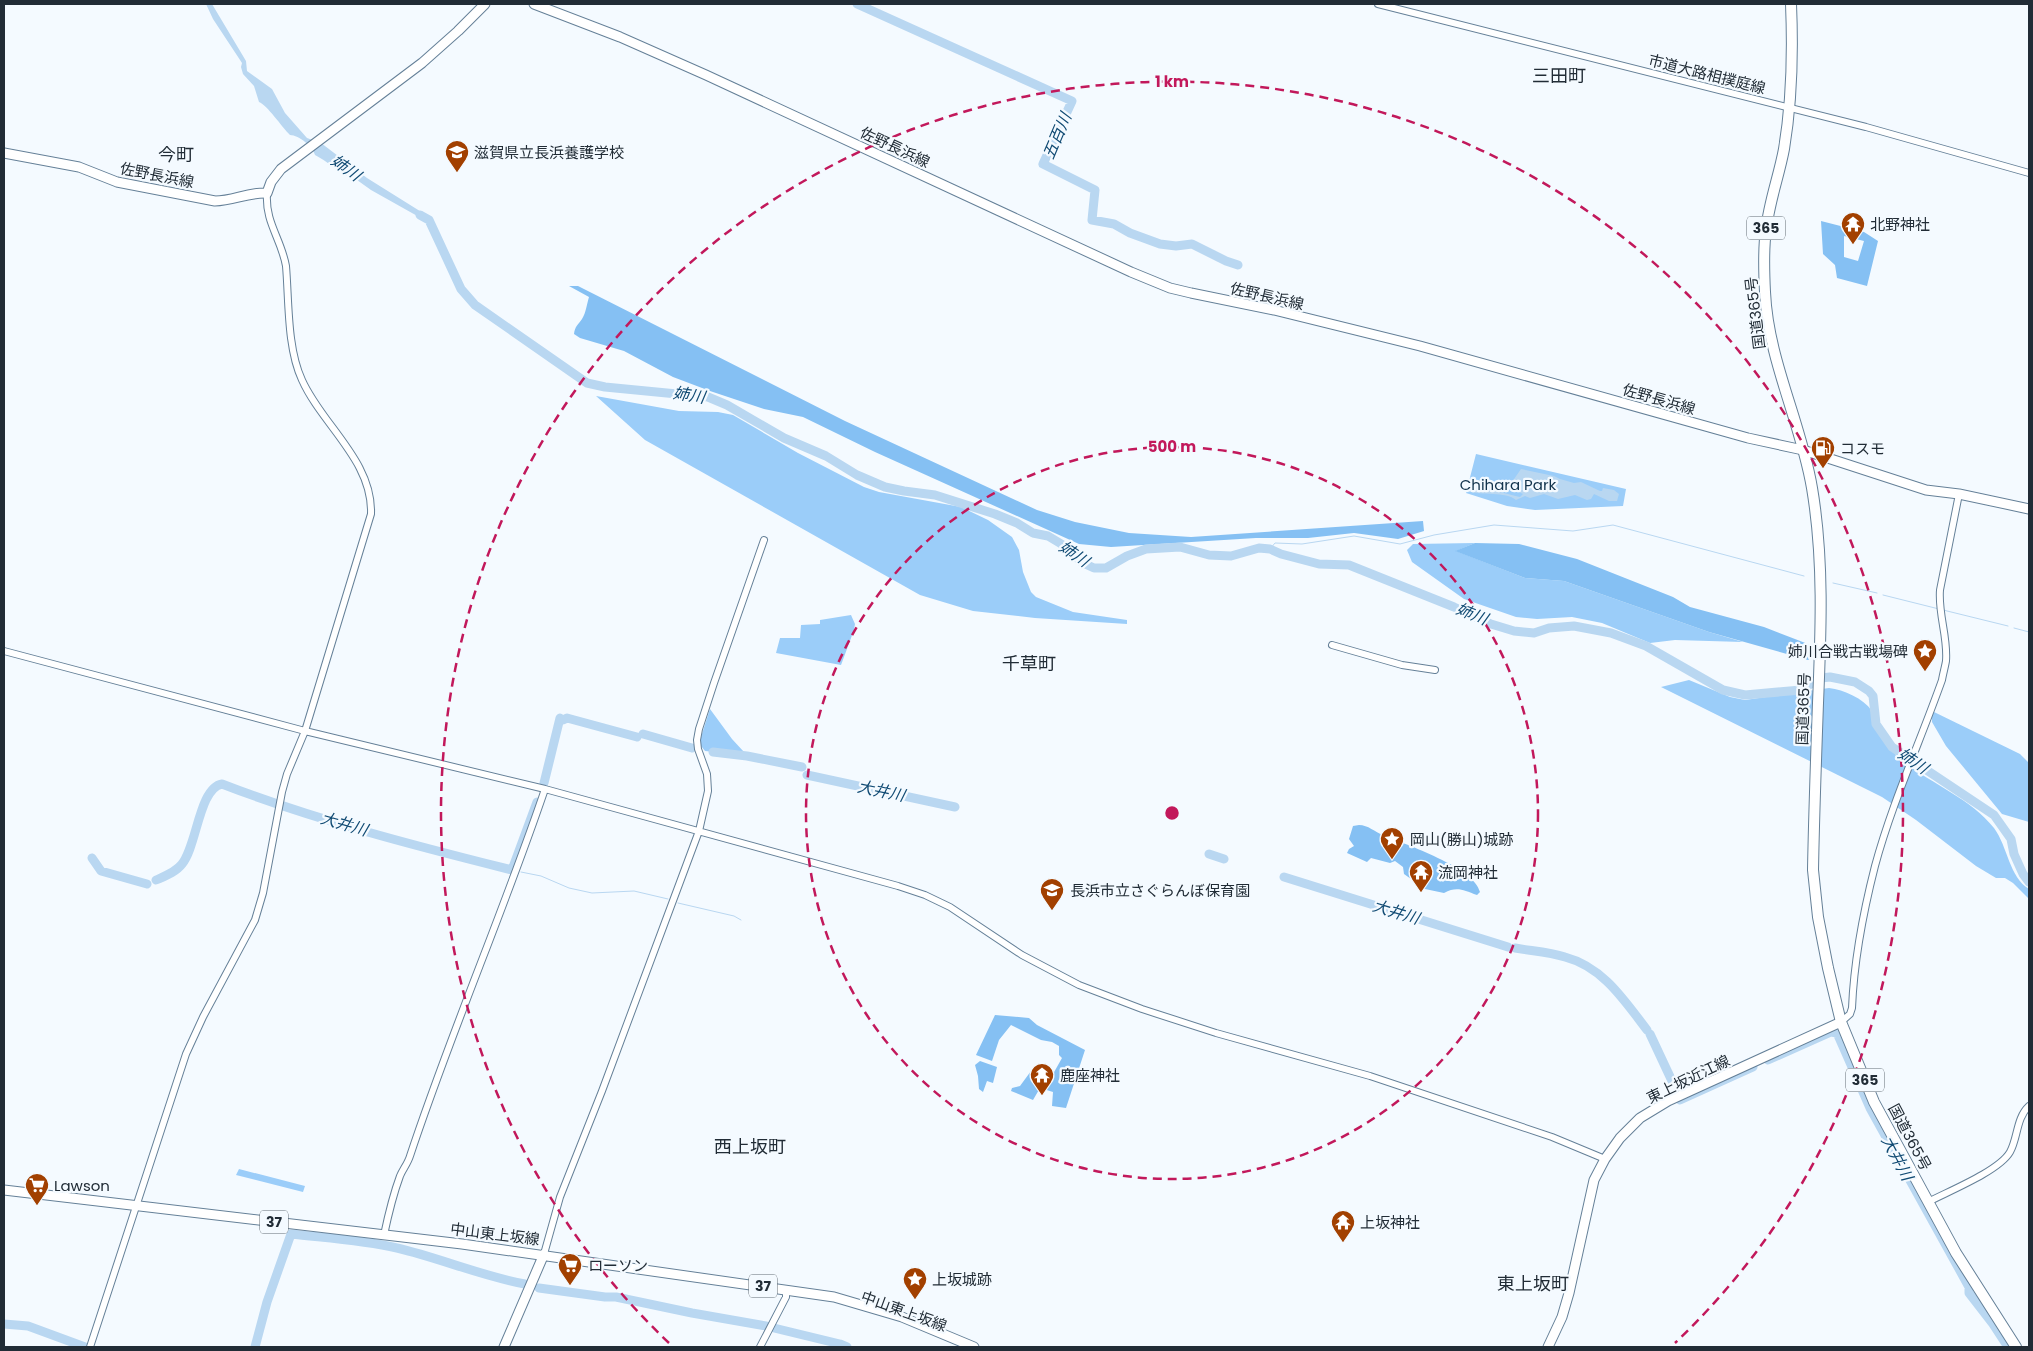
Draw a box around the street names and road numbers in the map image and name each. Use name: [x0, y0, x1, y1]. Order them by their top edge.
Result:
street label: 市道大路相撲庭線: [1646, 49, 1768, 99]
street label: 佐野長浜線: [857, 122, 933, 172]
street label: 佐野長浜線: [118, 158, 196, 192]
road number: 365: [1747, 217, 1785, 240]
street label: 国道365号: [1740, 276, 1770, 350]
street label: 佐野長浜線: [1228, 277, 1306, 315]
street label: 佐野長浜線: [1620, 379, 1698, 419]
street label: 国道365号: [1791, 672, 1815, 746]
street label: 東上坂近江線: [1643, 1050, 1733, 1108]
road number: 365: [1846, 1068, 1884, 1092]
street label: 国道365号: [1884, 1100, 1936, 1174]
road number: 37: [260, 1210, 288, 1234]
street label: 中山東上坂線: [449, 1218, 541, 1250]
road number: 37: [749, 1274, 777, 1298]
street label: 中山東上坂線: [858, 1286, 950, 1336]

